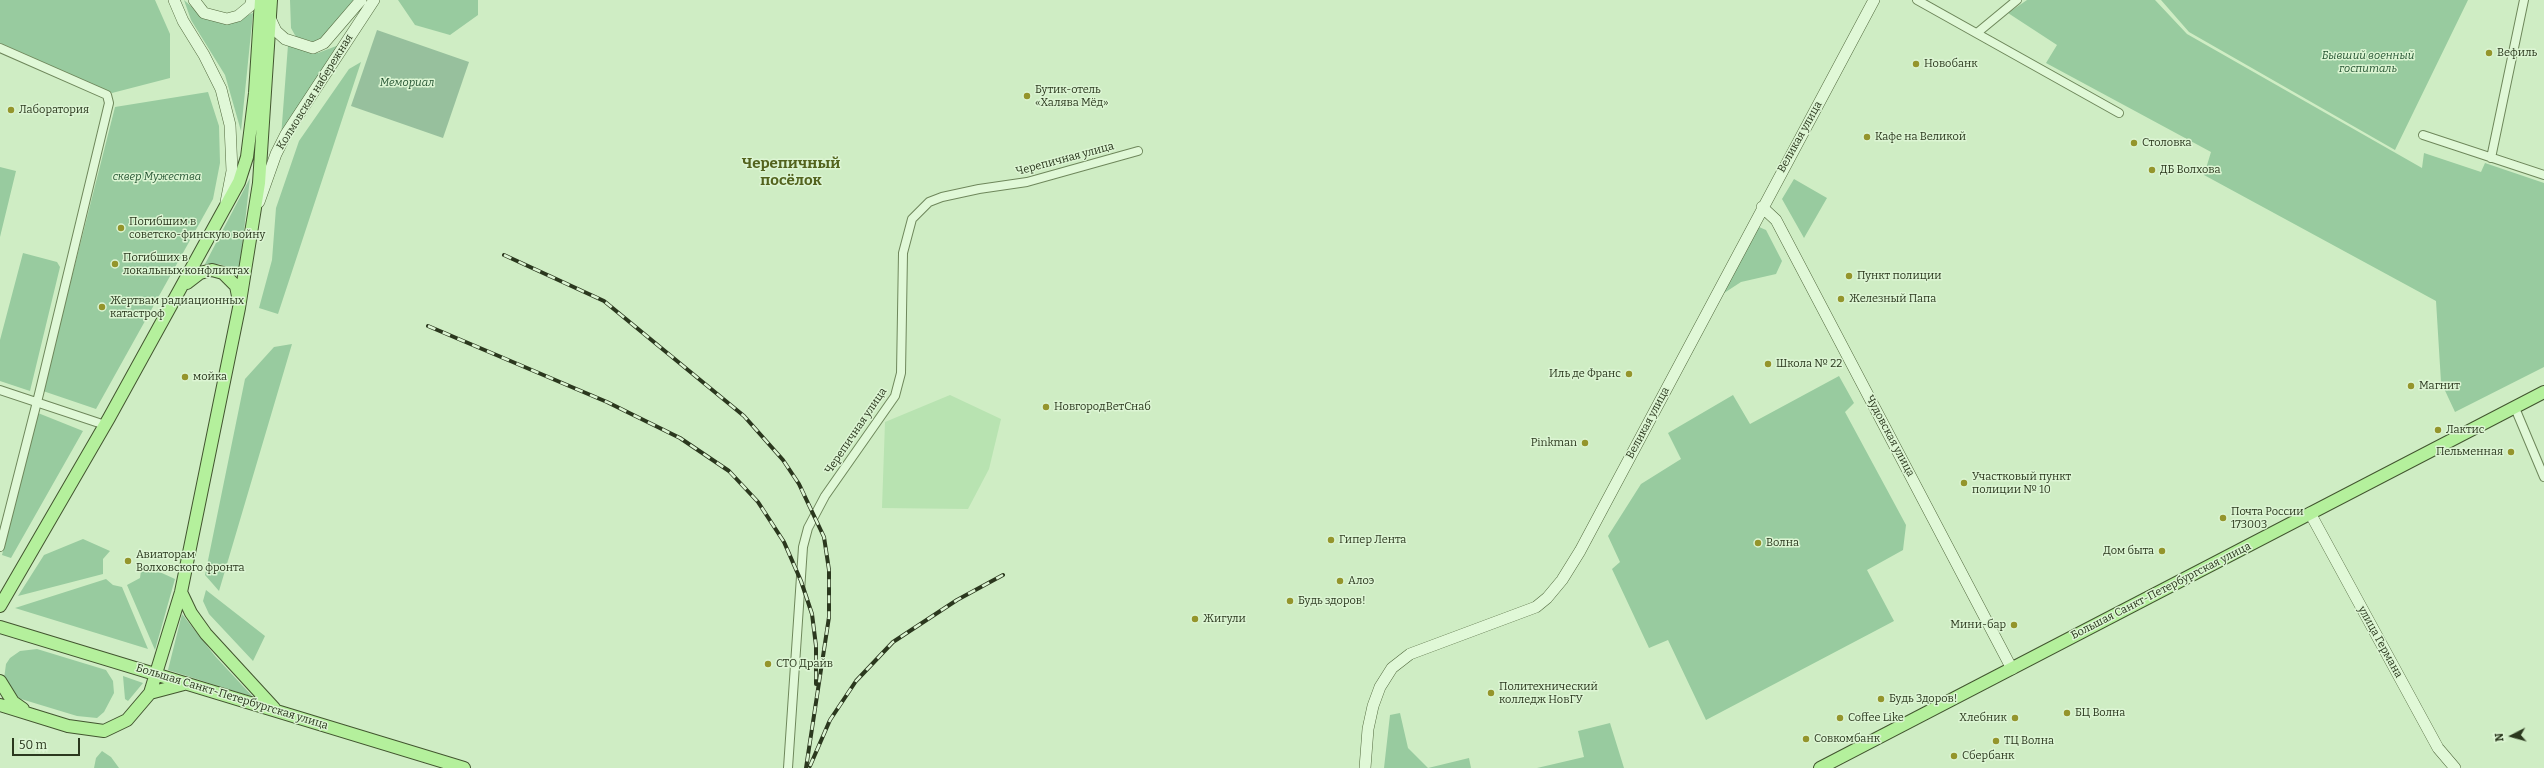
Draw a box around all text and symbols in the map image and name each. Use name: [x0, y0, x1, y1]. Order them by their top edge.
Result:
street label: Колмовская набережная: [274, 32, 356, 152]
place label: Вефиль: [2497, 46, 2537, 60]
marker: Вефиль: [2484, 48, 2494, 58]
park label: Бывший военный госпиталь: [2322, 49, 2414, 75]
place label: Новобанк: [1924, 57, 1978, 71]
marker: Новобанк: [1911, 59, 1921, 69]
park label: Мемориал: [380, 76, 434, 90]
place label: Бутик-отель «Халява Мёд»: [1035, 83, 1108, 109]
marker: Бутик-отель «Халява Мёд»: [1022, 91, 1032, 101]
street label: Великая улица: [1775, 99, 1825, 175]
place label: Лаборатория: [19, 103, 89, 117]
marker: Лаборатория: [6, 105, 16, 115]
place label: Кафе на Великой: [1875, 130, 1966, 144]
marker: Кафе на Великой: [1862, 132, 1872, 142]
place label: Столовка: [2142, 136, 2191, 150]
marker: Столовка: [2129, 138, 2139, 148]
street label: Черепичная улица: [1014, 140, 1116, 178]
district label: Черепичный посёлок: [742, 155, 840, 190]
place label: ДБ Волхова: [2160, 163, 2220, 177]
marker: ДБ Волхова: [2147, 165, 2157, 175]
park label: сквер Мужества: [113, 170, 201, 184]
place label: Погибшим в советско-финскую войну: [129, 215, 265, 241]
marker: Погибшим в советско-финскую войну: [116, 223, 126, 233]
place label: Погибших в локальных конфликтах: [123, 251, 249, 277]
marker: Погибших в локальных конфликтах: [110, 259, 120, 269]
place label: Пункт полиции: [1857, 269, 1941, 283]
marker: Пункт полиции: [1844, 271, 1854, 281]
place label: Железный Папа: [1849, 292, 1936, 306]
place label: Жертвам радиационных катастроф: [110, 294, 244, 320]
marker: Железный Папа: [1836, 294, 1846, 304]
marker: Жертвам радиационных катастроф: [97, 302, 107, 312]
place label: Школа № 22: [1776, 357, 1842, 371]
marker: Школа № 22: [1763, 359, 1773, 369]
place label: Иль де Франс: [1549, 367, 1621, 381]
marker: Иль де Франс: [1624, 369, 1634, 379]
place label: мойка: [193, 370, 227, 384]
marker: мойка: [180, 372, 190, 382]
place label: Магнит: [2419, 379, 2460, 393]
marker: Магнит: [2406, 381, 2416, 391]
street label: Черепичная улица: [822, 385, 890, 477]
street label: Великая улица: [1624, 385, 1672, 461]
street label: Чудовская улица: [1863, 393, 1917, 479]
place label: НовгородВетСнаб: [1054, 400, 1151, 414]
marker: НовгородВетСнаб: [1041, 402, 1051, 412]
place label: Лактис: [2446, 423, 2484, 437]
marker: Лактис: [2433, 425, 2443, 435]
place label: Pinkman: [1531, 436, 1577, 450]
marker: Pinkman: [1580, 438, 1590, 448]
place label: Пельменная: [2436, 445, 2503, 459]
marker: Пельменная: [2506, 447, 2516, 457]
place label: Участковый пункт полиции № 10: [1972, 470, 2071, 496]
marker: Участковый пункт полиции № 10: [1959, 478, 1969, 488]
place label: Почта России 173003: [2231, 505, 2303, 531]
marker: Почта России 173003: [2218, 513, 2228, 523]
place label: Гипер Лента: [1339, 533, 1406, 547]
marker: Гипер Лента: [1326, 535, 1336, 545]
place label: Волна: [1766, 536, 1799, 550]
marker: Волна: [1753, 538, 1763, 548]
street label: Большая Санкт-Петербургская улица: [2069, 540, 2253, 642]
place label: Дом быта: [2103, 544, 2154, 558]
marker: Дом быта: [2157, 546, 2167, 556]
place label: Авиаторам Волховского фронта: [136, 548, 244, 574]
marker: Авиаторам Волховского фронта: [123, 556, 133, 566]
place label: Алоэ: [1348, 574, 1374, 588]
marker: Алоэ: [1335, 576, 1345, 586]
place label: Будь здоров!: [1298, 594, 1366, 608]
marker: Будь здоров!: [1285, 596, 1295, 606]
street label: улица Германа: [2355, 604, 2405, 680]
place label: Жигули: [1203, 612, 1246, 626]
marker: Жигули: [1190, 614, 1200, 624]
place label: Мини-бар: [1950, 618, 2006, 632]
marker: Мини-бар: [2009, 620, 2019, 630]
place label: СТО Драйв: [776, 657, 833, 671]
marker: СТО Драйв: [763, 659, 773, 669]
street label: Большая Санкт-Петербургская улица: [134, 661, 330, 733]
place label: Политехнический колледж НовГУ: [1499, 680, 1598, 706]
marker: Политехнический колледж НовГУ: [1486, 688, 1496, 698]
place label: Будь Здоров!: [1889, 692, 1957, 706]
marker: Будь Здоров!: [1876, 694, 1886, 704]
place label: БЦ Волна: [2075, 706, 2125, 720]
marker: БЦ Волна: [2062, 708, 2072, 718]
place label: Coffee Like: [1848, 711, 1904, 725]
place label: Хлебник: [1959, 711, 2007, 725]
marker: Coffee Like: [1835, 713, 1845, 723]
marker: Хлебник: [2010, 713, 2020, 723]
north arrow: [2492, 716, 2532, 756]
scale bar: [14, 730, 82, 756]
place label: Совкомбанк: [1814, 732, 1880, 746]
text: N: [2493, 732, 2506, 742]
marker: Совкомбанк: [1801, 734, 1811, 744]
place label: ТЦ Волна: [2004, 734, 2054, 748]
marker: ТЦ Волна: [1991, 736, 2001, 746]
text: 50 m: [19, 738, 47, 752]
place label: Сбербанк: [1962, 749, 2014, 763]
marker: Сбербанк: [1949, 751, 1959, 761]

